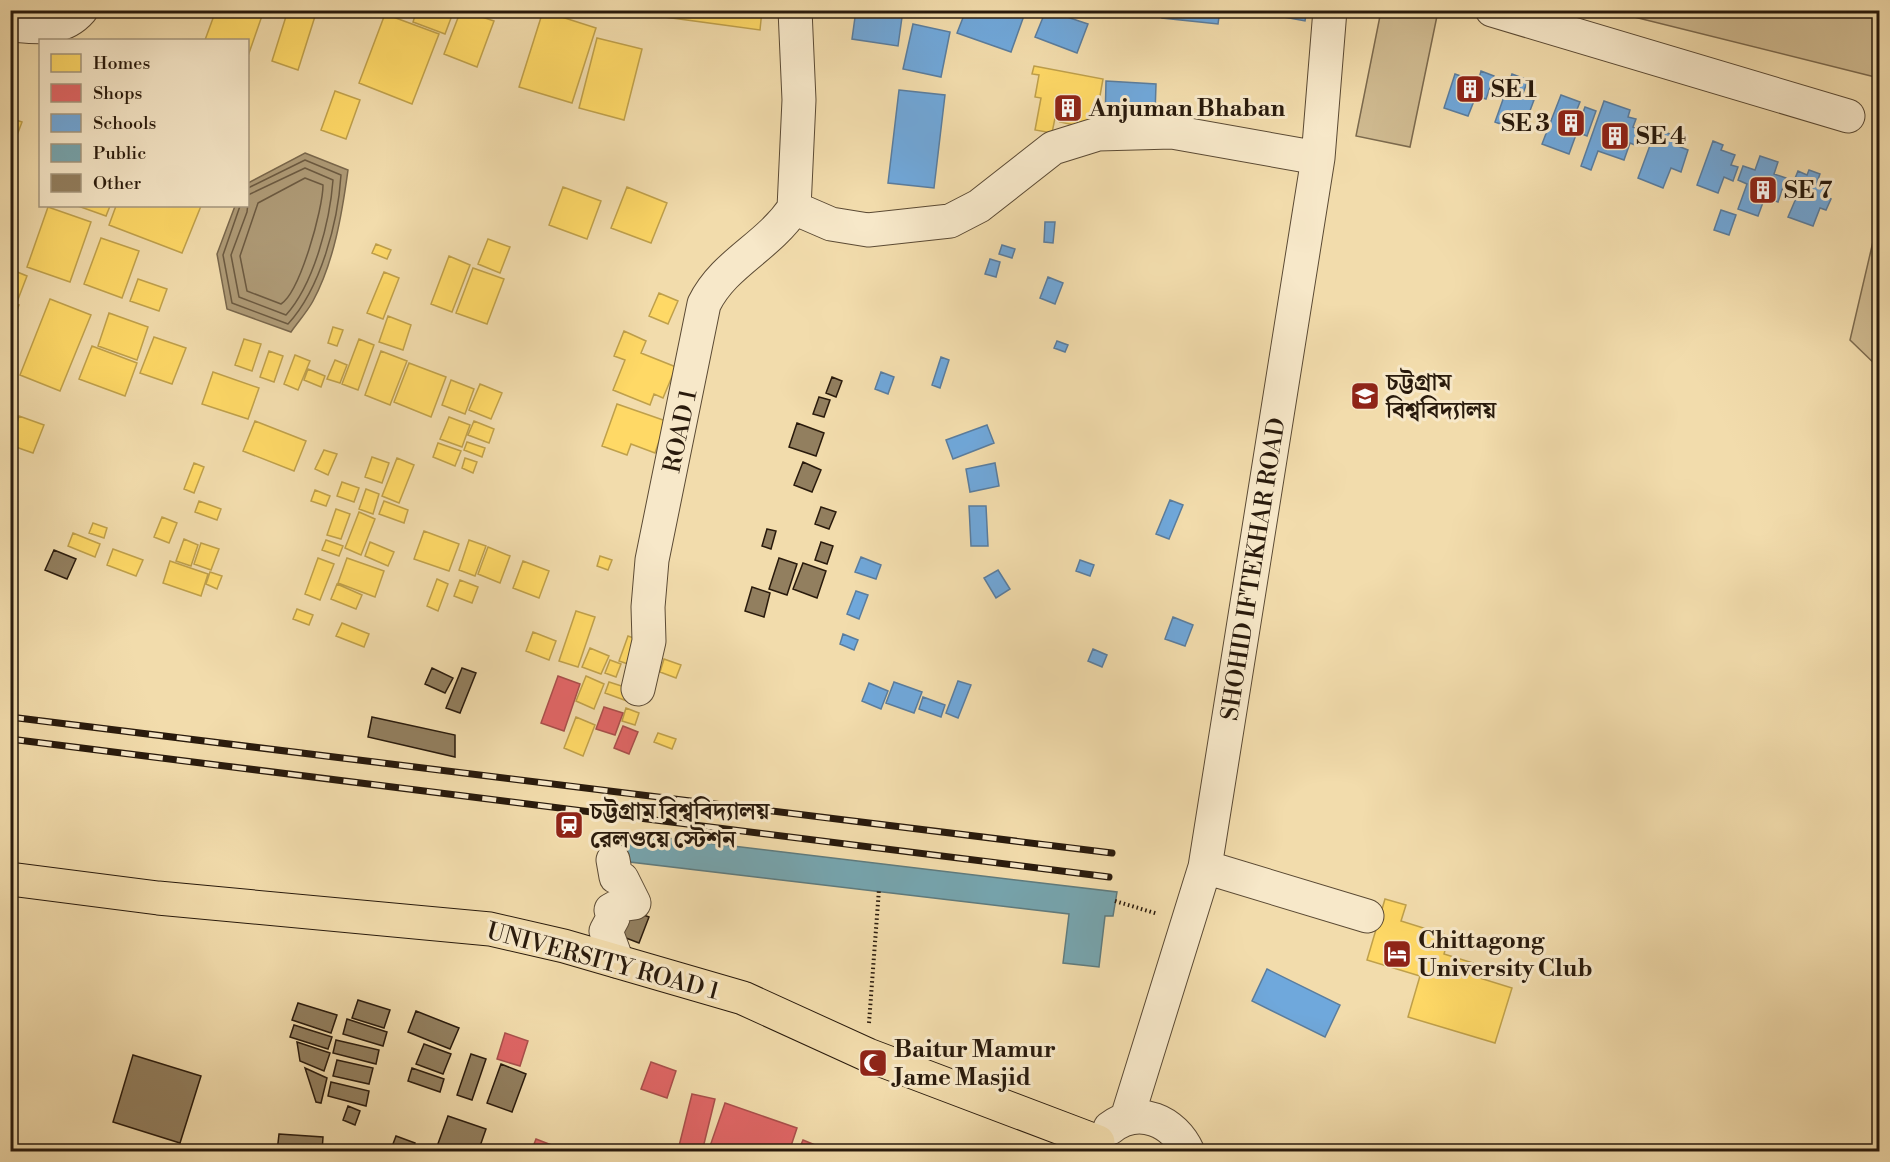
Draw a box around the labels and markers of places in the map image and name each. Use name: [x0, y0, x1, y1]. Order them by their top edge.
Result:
building icon: SE 1: [1454, 73, 1486, 105]
place label: SE 1: [1491, 75, 1537, 105]
building icon: Anjuman Bhaban: [1052, 92, 1084, 124]
place label: Anjuman Bhaban: [1088, 94, 1286, 124]
building icon: SE 3: [1555, 107, 1587, 139]
place label: SE 3: [1501, 109, 1550, 139]
building icon: SE 4: [1599, 120, 1631, 152]
place label: SE 4: [1636, 122, 1686, 152]
building icon: SE 7: [1747, 174, 1779, 206]
place label: SE 7: [1784, 176, 1832, 206]
place label: চট্টগ্রাম বিশ্ববিদ্যালয়: [1385, 367, 1498, 426]
school or university icon: চট্টগ্রাম বিশ্ববিদ্যালয়: [1349, 380, 1381, 412]
place label: চট্টগ্রাম বিশ্ববিদ্যালয় রেলওয়ে স্টেশন: [589, 796, 771, 855]
station icon: চট্টগ্রাম বিশ্ববিদ্যালয় রেলওয়ে স্টেশন: [553, 809, 585, 841]
place label: Chittagong University Club: [1418, 926, 1593, 984]
hotel icon: Chittagong University Club: [1381, 938, 1413, 970]
place label: Baitur Mamur Jame Masjid: [891, 1035, 1056, 1093]
mosque icon: Baitur Mamur Jame Masjid: [857, 1047, 889, 1079]

